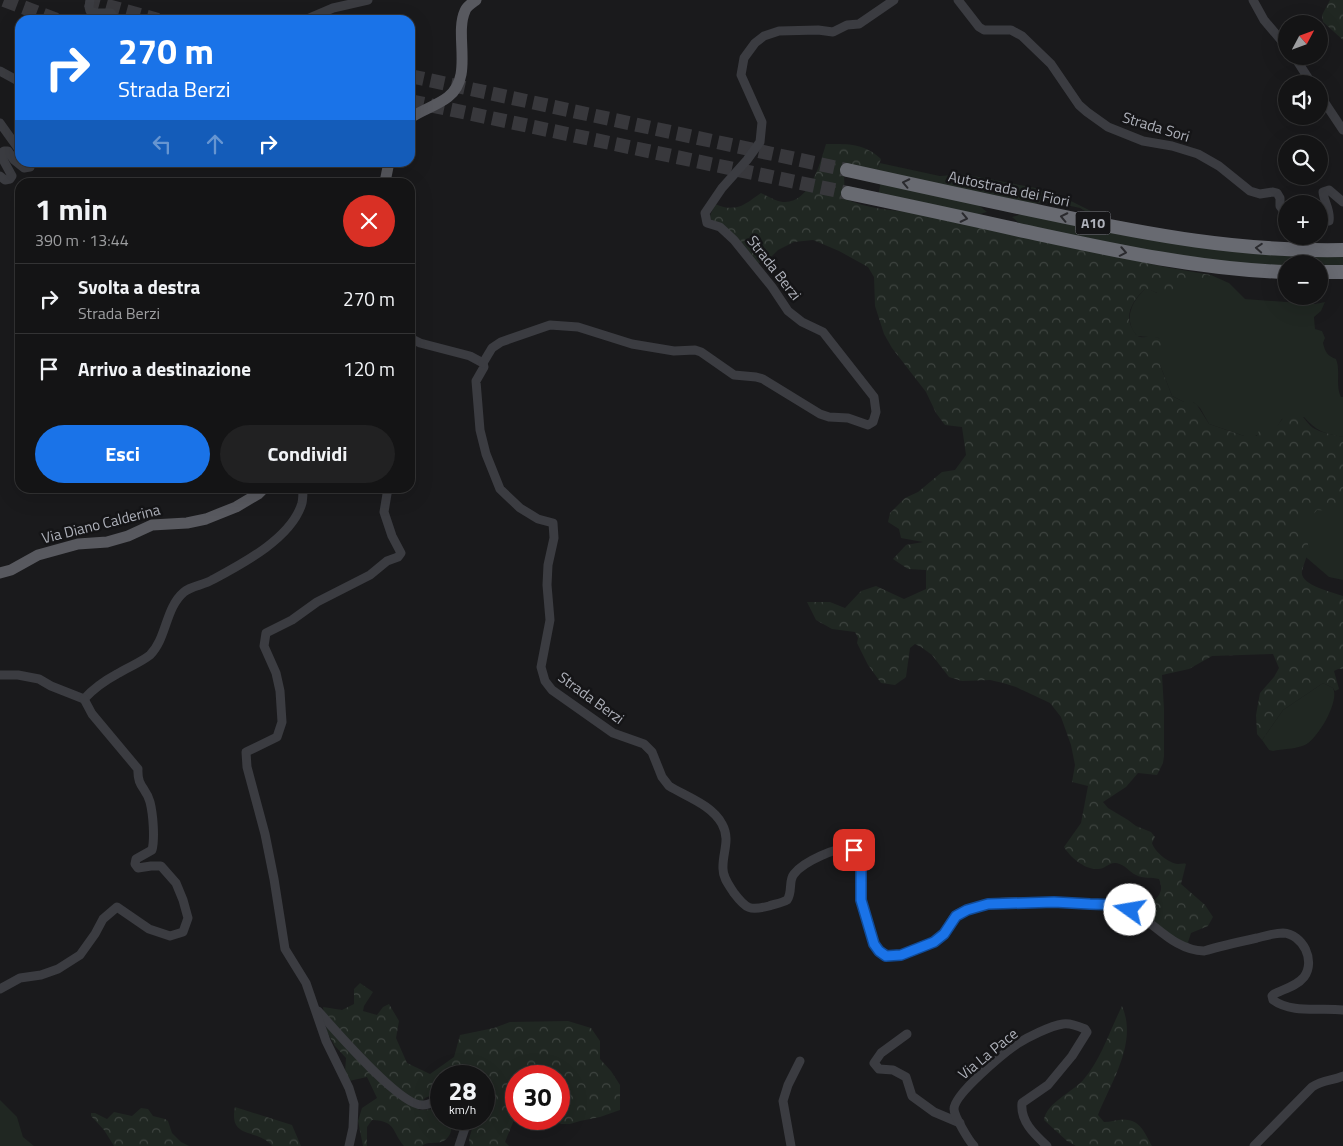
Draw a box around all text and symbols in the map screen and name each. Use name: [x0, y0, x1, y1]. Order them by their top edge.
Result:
north arrow: [1278, 15, 1328, 65]
map controls: [1278, 15, 1328, 305]
text: 270 m: [118, 24, 214, 78]
icon: right: [35, 35, 100, 100]
text: Strada Berzi: [118, 72, 231, 106]
button: sound: [1278, 75, 1328, 125]
street label: Strada Sori: [1120, 105, 1193, 148]
icon: left: [148, 130, 176, 158]
icon: ahead: [201, 130, 229, 158]
icon: right: [254, 130, 282, 158]
button: search: [1278, 135, 1328, 185]
street label: Autostrada dei Fiori: [946, 164, 1072, 213]
one-way arrow: [901, 178, 910, 189]
text: 1 min: [35, 186, 108, 232]
button: close: [343, 195, 395, 247]
button: +: [1278, 195, 1328, 245]
one-way arrow: [960, 212, 969, 223]
road number: A10: [1076, 212, 1110, 234]
one-way arrow: [1060, 213, 1069, 223]
text: 390 m · 13:44: [35, 228, 129, 252]
street label: Strada Berzi: [742, 230, 807, 305]
one-way arrow: [1255, 243, 1263, 254]
one-way arrow: [1119, 246, 1128, 257]
button: −: [1278, 255, 1328, 305]
text: Svolta a destra: [78, 272, 200, 301]
text: 270 m: [343, 284, 395, 313]
icon: right: [35, 285, 63, 313]
text: Strada Berzi: [78, 301, 160, 325]
text: Arrivo a destinazione: [78, 354, 251, 383]
text: 120 m: [343, 354, 395, 383]
icon: arrive: [35, 355, 63, 383]
button: Esci: [35, 425, 210, 483]
button: Condividi: [220, 425, 395, 483]
street label: Via Diano Calderina: [39, 498, 163, 549]
street label: Strada Berzi: [553, 666, 629, 729]
pin: [833, 829, 875, 871]
icon: arrive: [840, 836, 868, 864]
position arrow: [1103, 883, 1155, 935]
street label: Via La Pace: [953, 1022, 1023, 1085]
speed limit sign: 30: [505, 1065, 570, 1130]
text: 28: [448, 1072, 477, 1110]
text: km/h: [449, 1100, 476, 1119]

